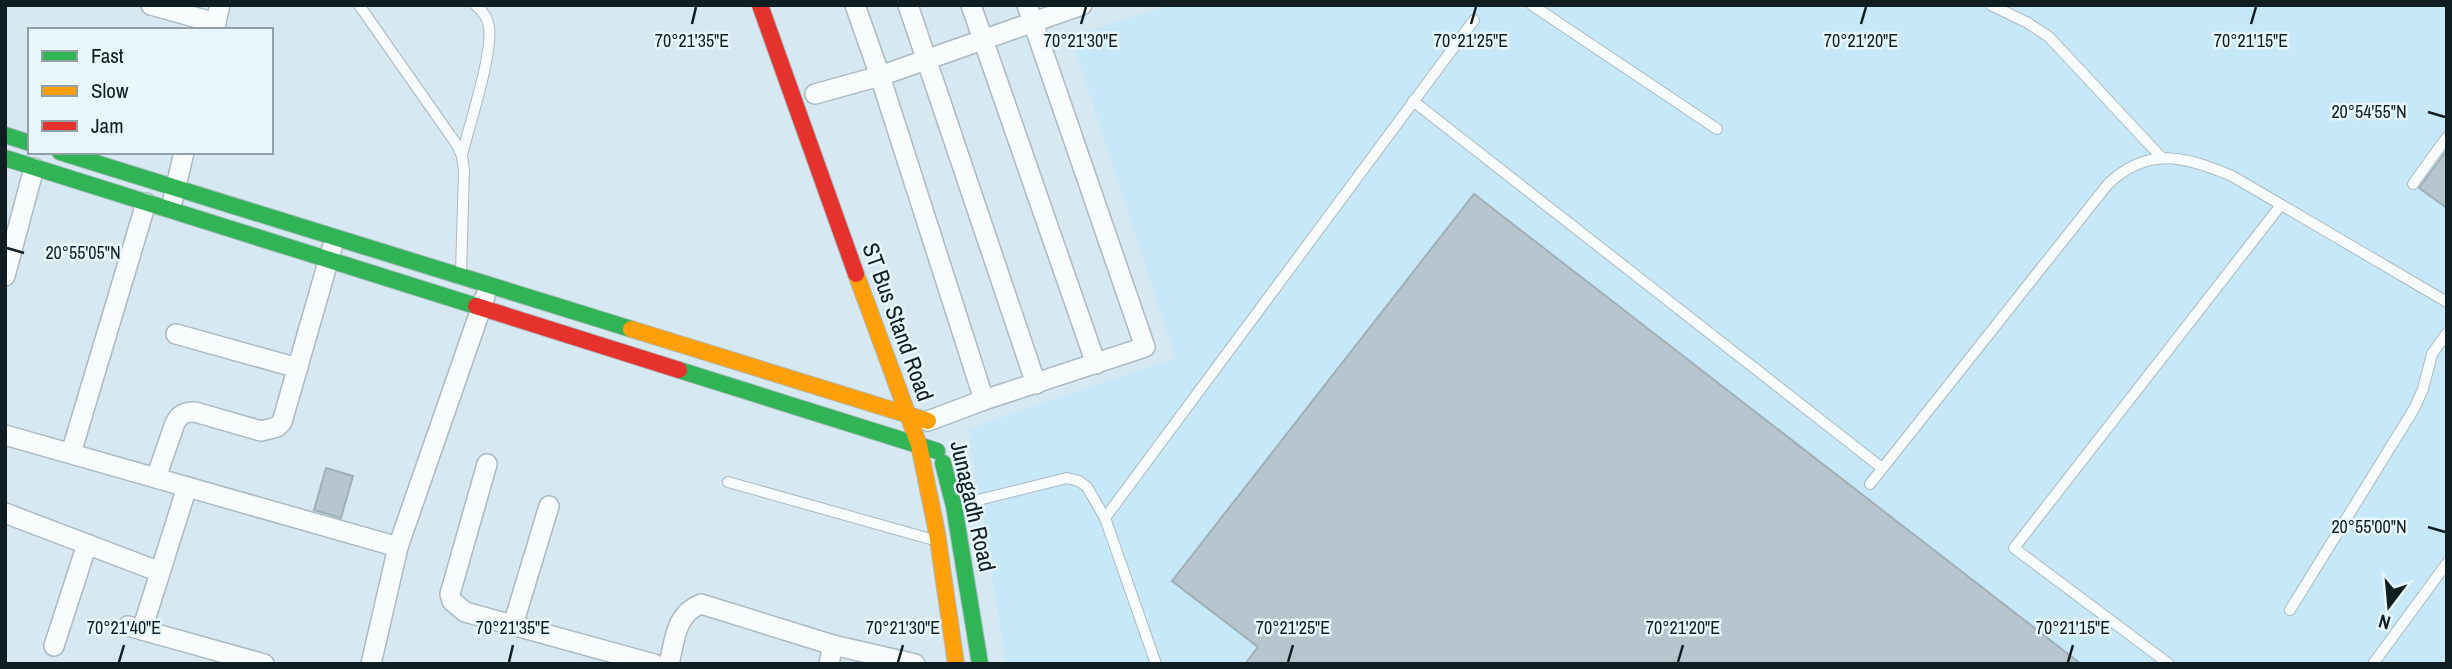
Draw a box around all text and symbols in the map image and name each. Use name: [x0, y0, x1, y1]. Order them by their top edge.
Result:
legend: [28, 28, 273, 154]
text: 70°21'35"E: [655, 28, 729, 53]
text: 70°21'30"E: [1044, 28, 1118, 53]
text: 70°21'25"E: [1434, 28, 1508, 53]
text: 70°21'20"E: [1824, 28, 1898, 53]
text: 70°21'15"E: [2214, 28, 2288, 53]
text: Fast: [91, 41, 124, 70]
text: Slow: [91, 76, 129, 105]
text: 20°54'55"N: [2331, 99, 2407, 124]
text: Jam: [91, 111, 124, 140]
street label: ST Bus Stand Road: [855, 238, 941, 405]
text: 20°55'05"N: [45, 240, 121, 265]
street label: Junagadh Road: [943, 438, 1004, 574]
text: 20°55'00"N: [2331, 514, 2407, 539]
north arrow: [2354, 571, 2424, 641]
text: N: [2375, 608, 2393, 636]
text: 70°21'40"E: [87, 615, 161, 640]
text: 70°21'35"E: [476, 615, 550, 640]
text: 70°21'30"E: [866, 615, 940, 640]
text: 70°21'25"E: [1256, 615, 1330, 640]
text: 70°21'20"E: [1646, 615, 1720, 640]
text: 70°21'15"E: [2036, 615, 2110, 640]

